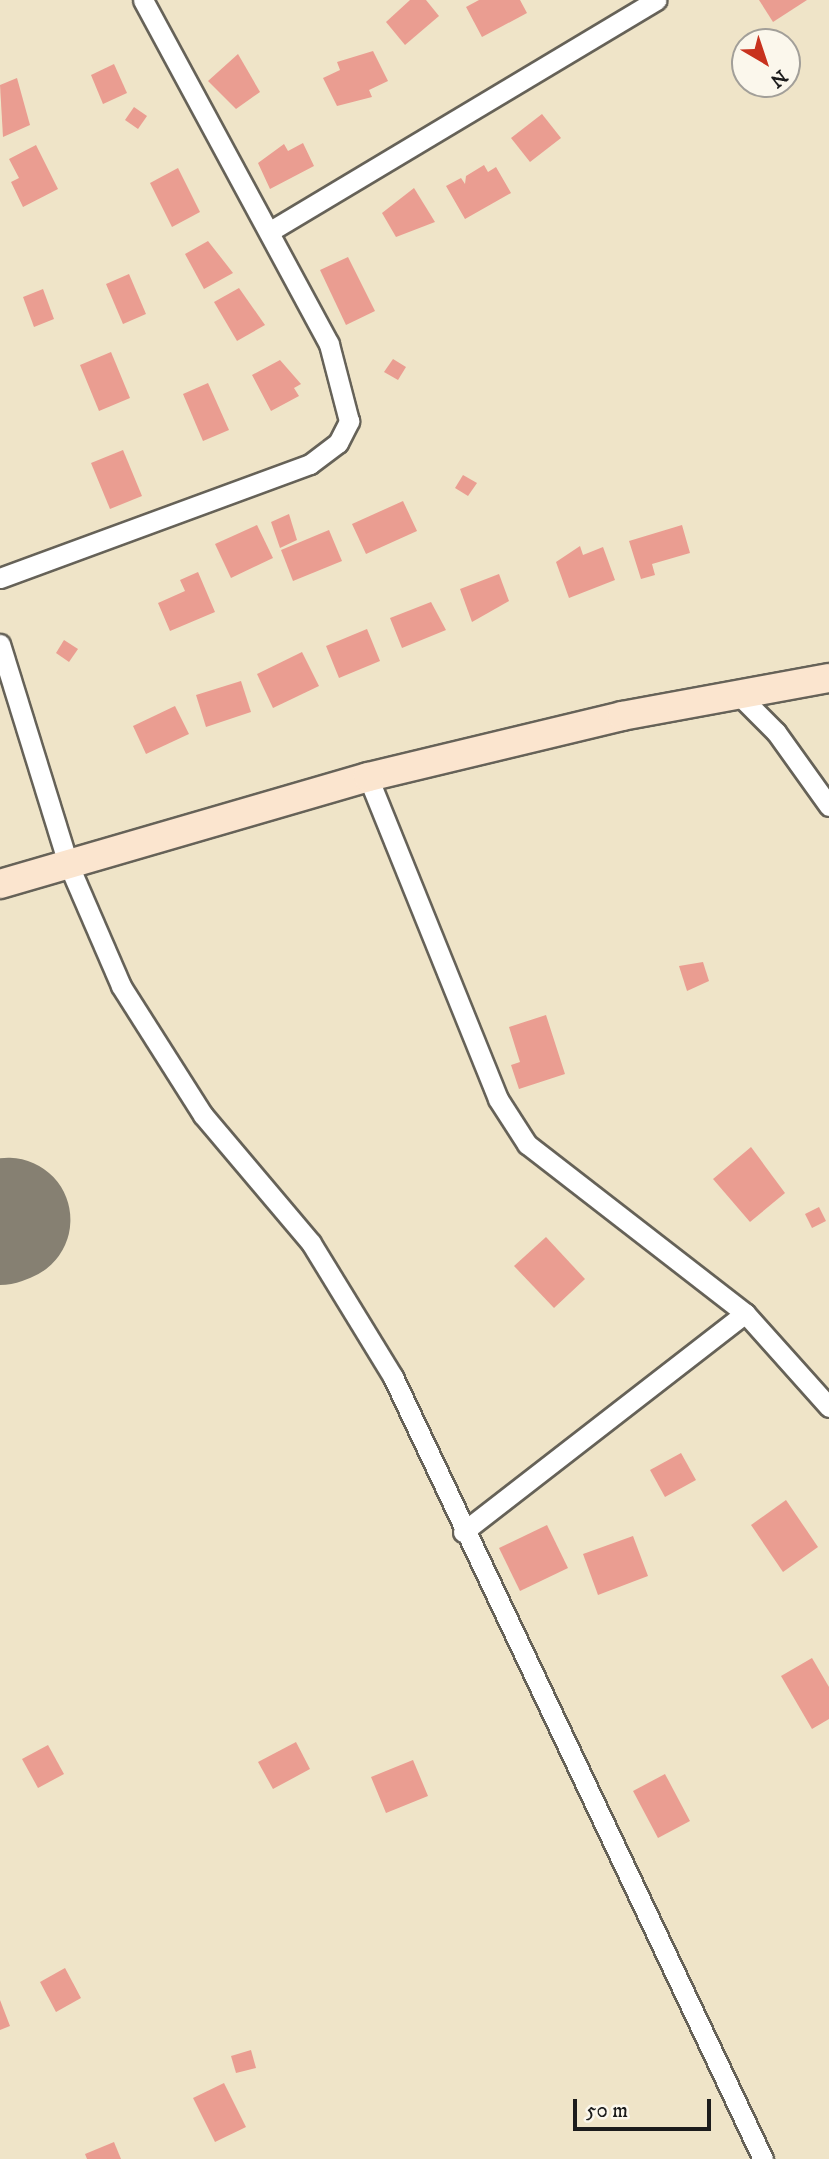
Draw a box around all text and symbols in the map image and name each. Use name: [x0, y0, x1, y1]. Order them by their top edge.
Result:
north arrow: [731, 28, 801, 98]
text: N: [765, 64, 792, 92]
scale bar: [577, 2086, 715, 2130]
text: 50 m: [586, 2098, 628, 2124]

